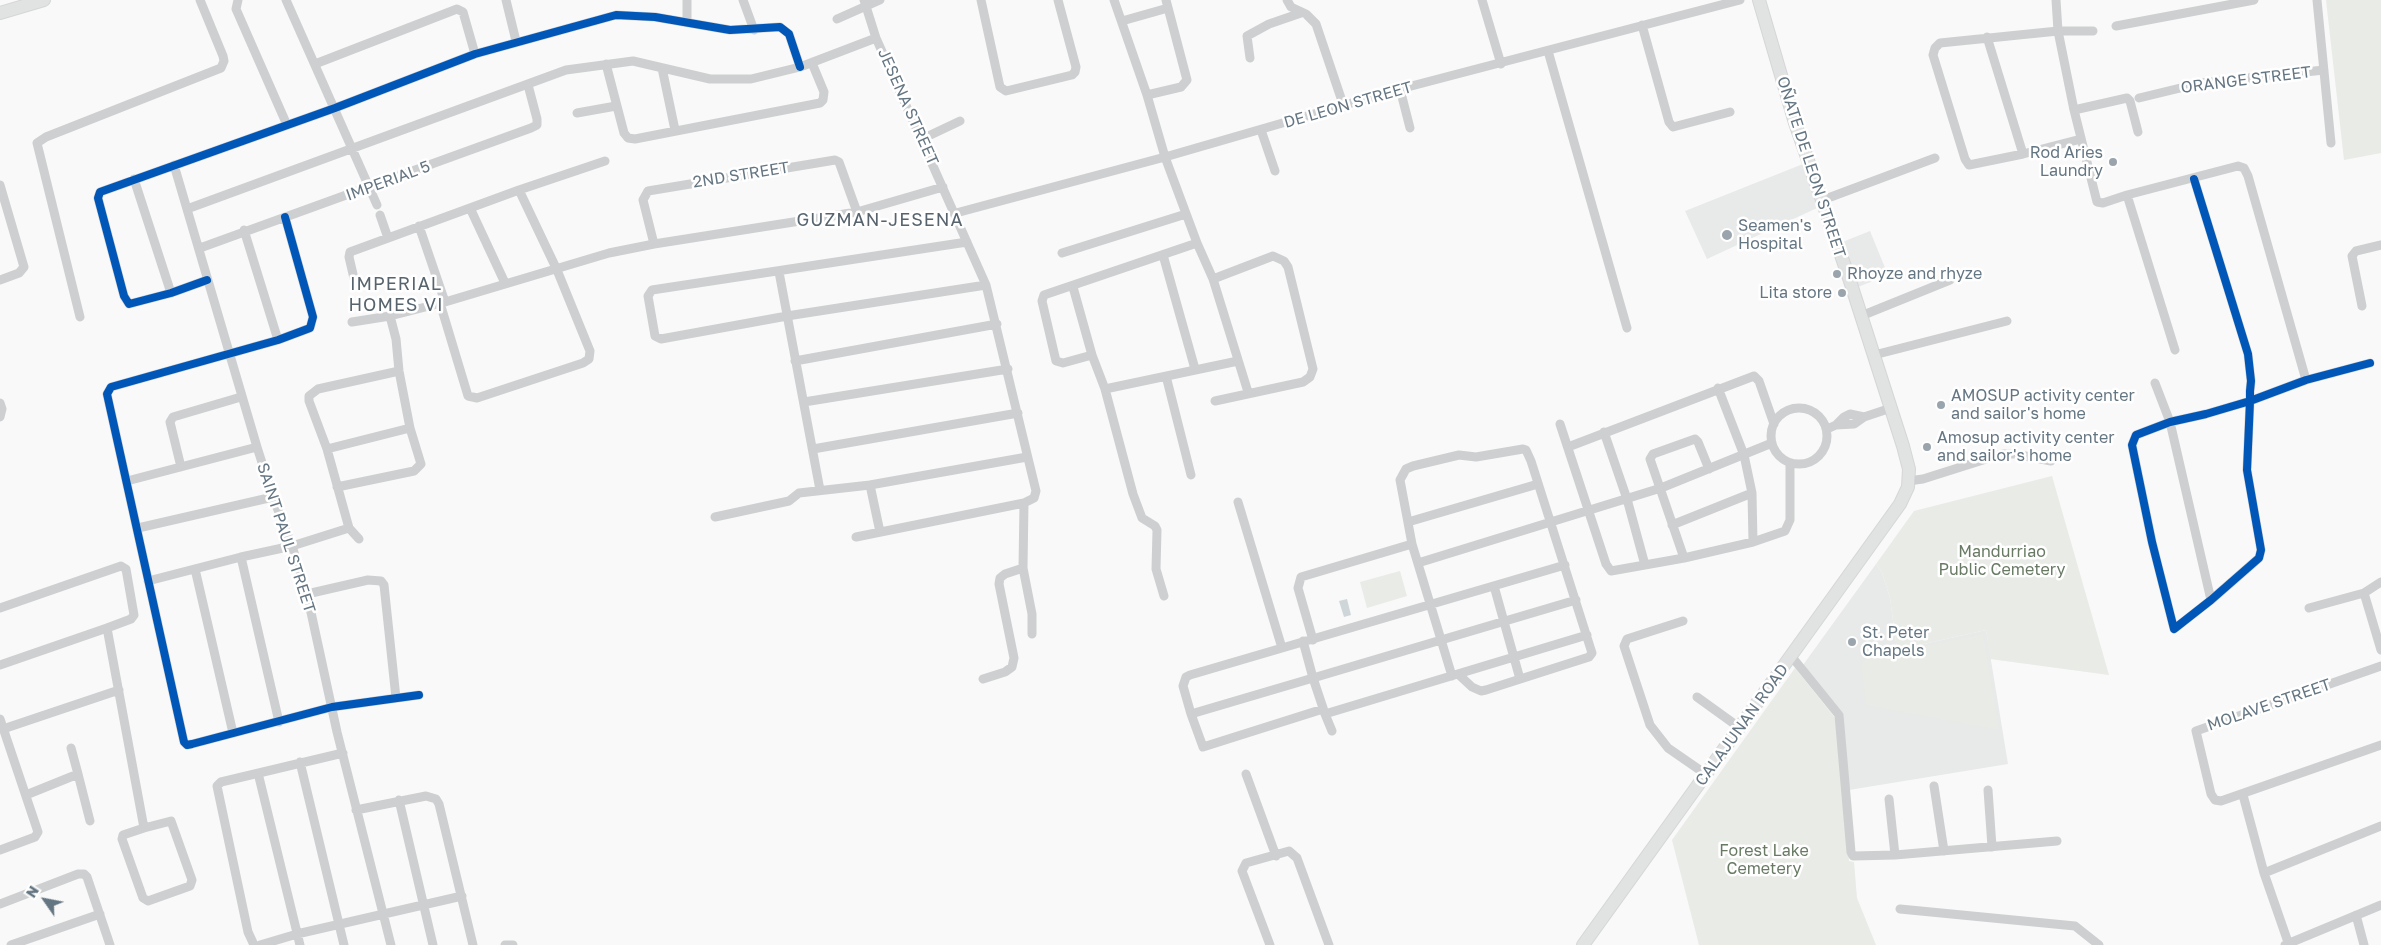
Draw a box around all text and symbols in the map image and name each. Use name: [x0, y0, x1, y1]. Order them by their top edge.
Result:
street label: JESENA STREET: [874, 46, 942, 168]
street label: ORANGE STREET: [2180, 62, 2312, 98]
street label: OÑATE DE LEON STREET: [1773, 74, 1849, 260]
street label: DE LEON STREET: [1282, 78, 1414, 132]
place label: Rod Aries Laundry: [2030, 143, 2103, 181]
marker: Rod Aries Laundry: [2107, 156, 2119, 168]
street label: IMPERIAL 5: [343, 157, 433, 205]
street label: 2ND STREET: [692, 158, 790, 192]
district label: GUZMAN-JESENA: [795, 209, 965, 231]
place label: Seamen's Hospital: [1738, 216, 1812, 254]
marker: Seamen's Hospital: [1720, 228, 1734, 242]
place label: Rhoyze and rhyze: [1847, 264, 1982, 284]
marker: Rhoyze and rhyze: [1831, 268, 1843, 280]
district label: IMPERIAL HOMES VI: [347, 273, 445, 316]
place label: Lita store: [1759, 283, 1832, 303]
marker: Lita store: [1836, 287, 1848, 299]
place label: AMOSUP activity center and sailor's home: [1951, 386, 2135, 424]
marker: AMOSUP activity center and sailor's home: [1935, 399, 1947, 411]
place label: Amosup activity center and sailor's home: [1937, 428, 2114, 466]
marker: Amosup activity center and sailor's home: [1921, 441, 1933, 453]
street label: SAINT PAUL STREET: [253, 461, 319, 615]
park label: Mandurriao Public Cemetery: [1938, 542, 2066, 580]
place label: St. Peter Chapels: [1862, 623, 1929, 661]
marker: St. Peter Chapels: [1846, 636, 1858, 648]
street label: CALAJUNAN ROAD: [1691, 660, 1793, 790]
street label: MOLAVE STREET: [2205, 675, 2333, 735]
park label: Forest Lake Cemetery: [1719, 841, 1809, 879]
north arrow: [20, 875, 70, 925]
text: N: [22, 882, 42, 901]

